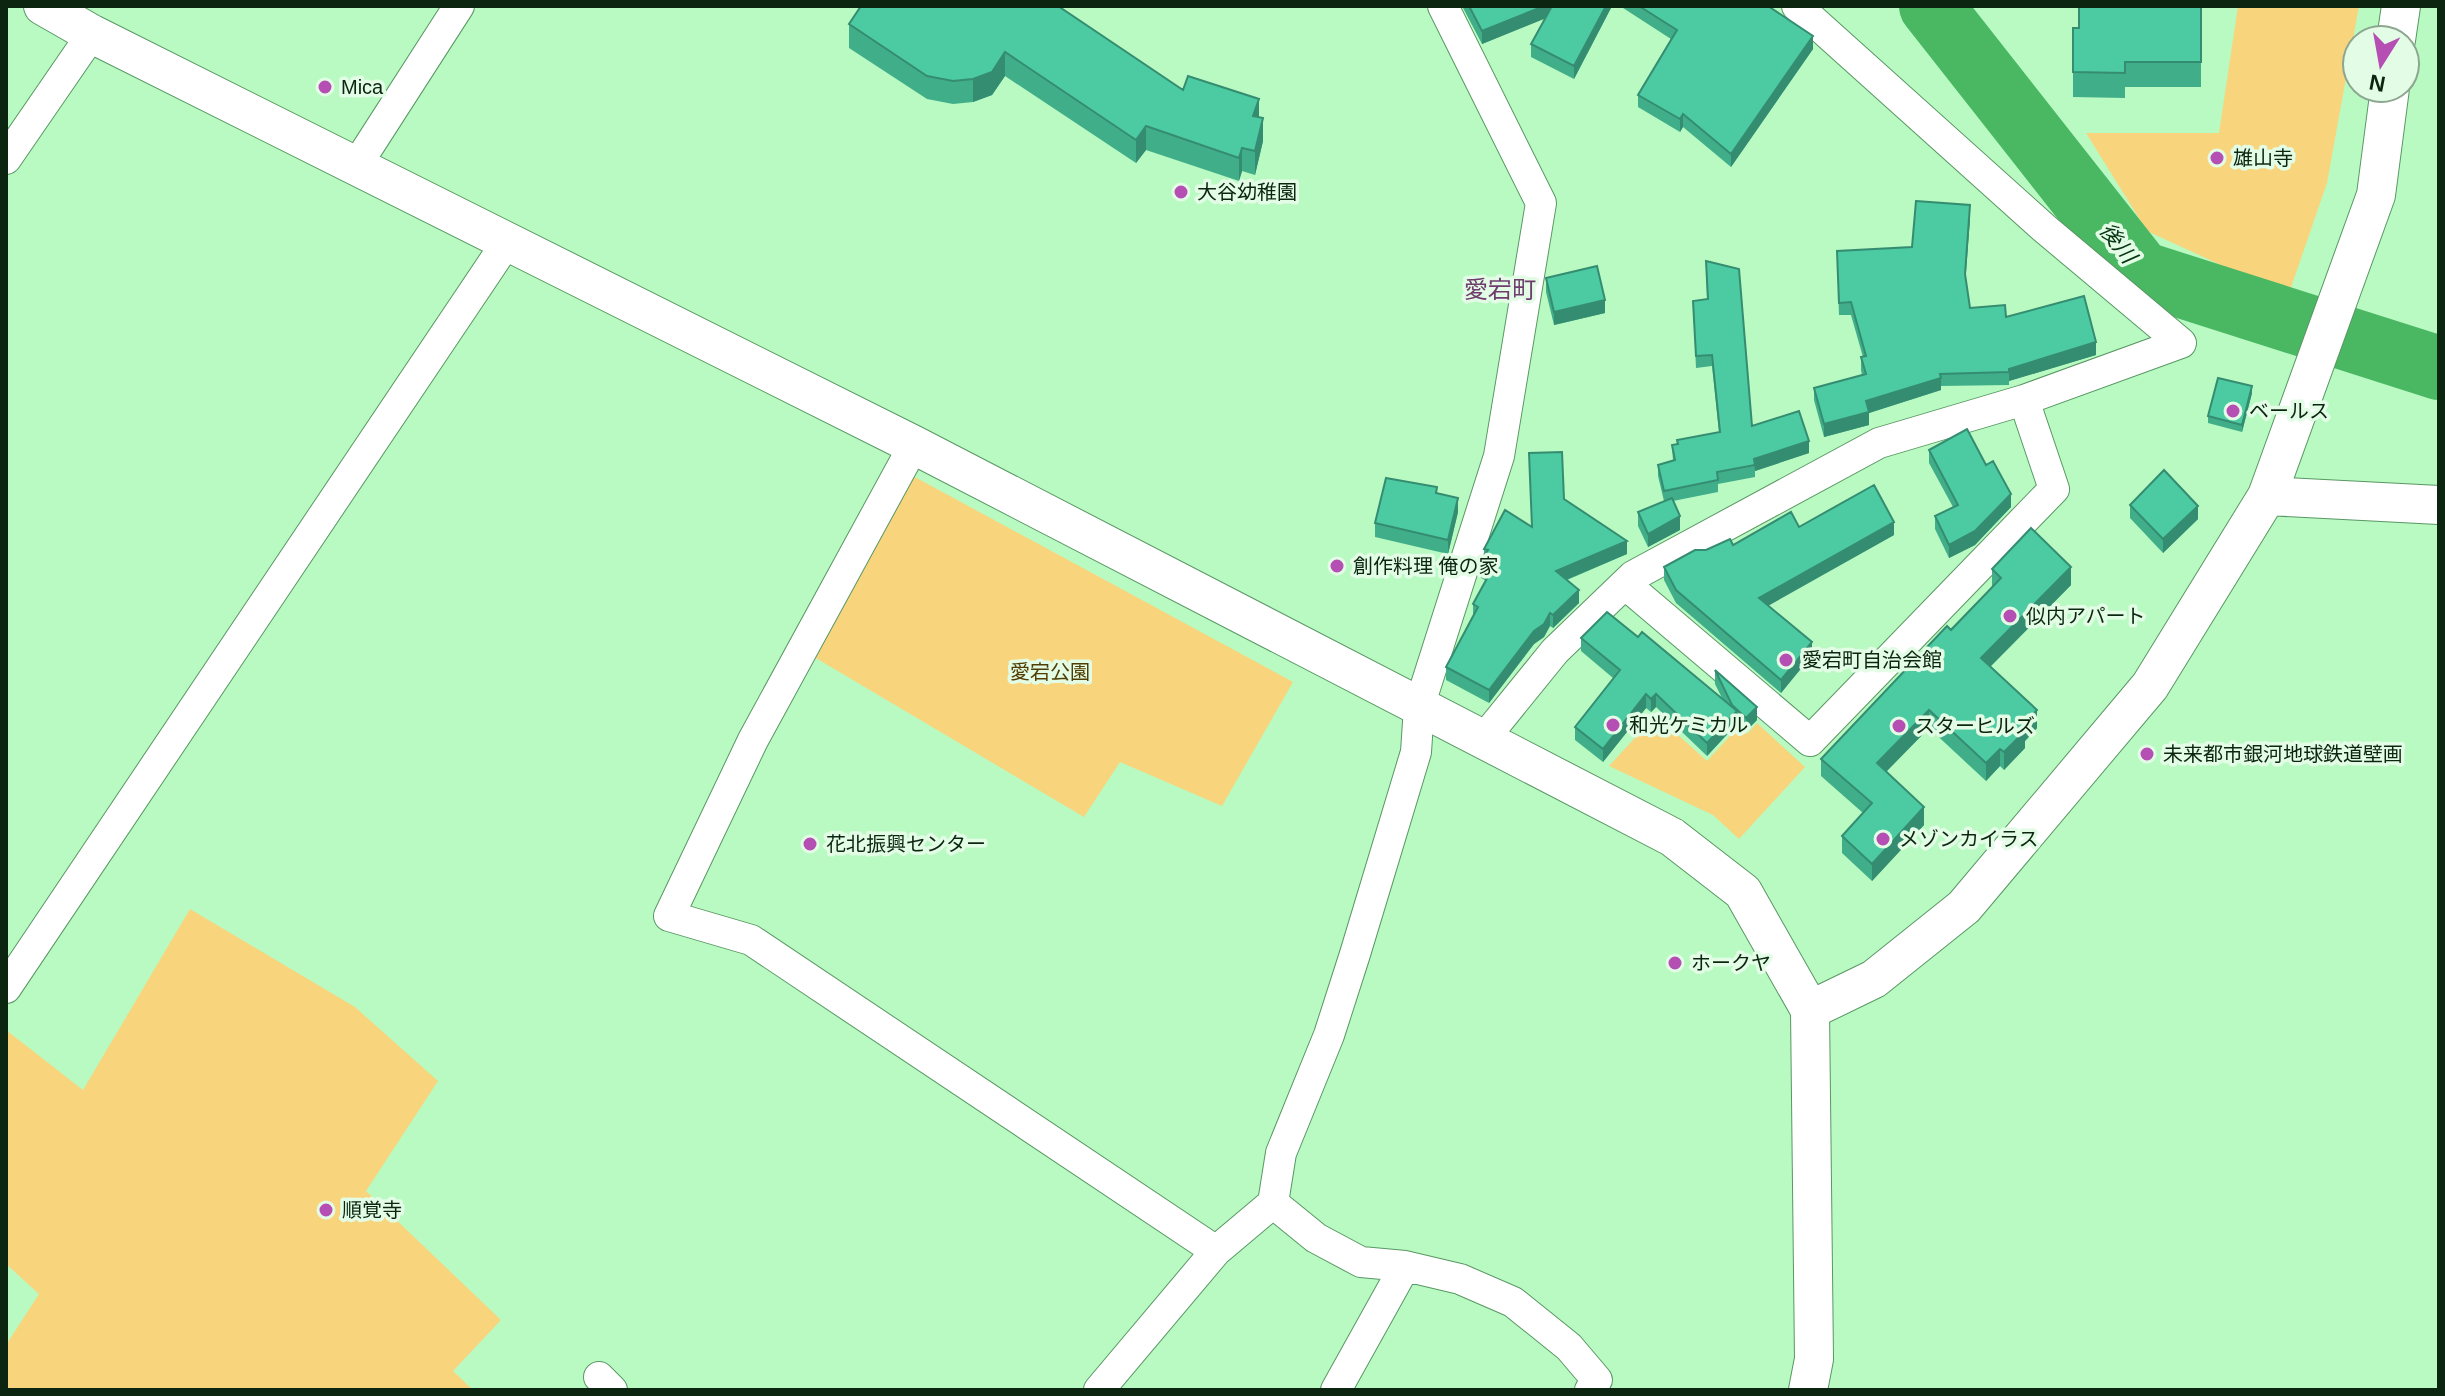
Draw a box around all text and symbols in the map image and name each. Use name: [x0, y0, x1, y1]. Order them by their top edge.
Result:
north arrow: [2341, 24, 2421, 104]
text: N: [2367, 69, 2387, 97]
place label: Mica: [341, 76, 384, 98]
marker: Mica: [316, 78, 334, 96]
place label: 雄山寺: [2233, 147, 2293, 169]
marker: 雄山寺: [2208, 149, 2226, 167]
place label: 大谷幼稚園: [1197, 181, 1297, 203]
marker: 大谷幼稚園: [1172, 183, 1190, 201]
water label: 後川: [2095, 218, 2143, 270]
district label: 愛宕町: [1464, 276, 1536, 303]
place label: ベールス: [2249, 400, 2329, 422]
marker: ベールス: [2224, 402, 2242, 420]
place label: 創作料理 俺の家: [1353, 555, 1499, 577]
marker: 創作料理 俺の家: [1328, 557, 1346, 575]
place label: 似内アパート: [2026, 605, 2146, 627]
marker: 似内アパート: [2001, 607, 2019, 625]
place label: 愛宕町自治会館: [1802, 649, 1942, 671]
marker: 愛宕町自治会館: [1777, 651, 1795, 669]
park label: 愛宕公園: [1010, 661, 1090, 683]
place label: 和光ケミカル: [1629, 714, 1748, 736]
place label: スターヒルズ: [1915, 715, 2035, 737]
marker: 和光ケミカル: [1604, 716, 1622, 734]
marker: スターヒルズ: [1890, 717, 1908, 735]
place label: 未来都市銀河地球鉄道壁画: [2163, 743, 2403, 765]
marker: 未来都市銀河地球鉄道壁画: [2138, 745, 2156, 763]
place label: メゾンカイラス: [1899, 828, 2039, 850]
marker: メゾンカイラス: [1874, 830, 1892, 848]
place label: 花北振興センター: [826, 833, 986, 855]
marker: 花北振興センター: [801, 835, 819, 853]
place label: ホークヤ: [1691, 952, 1771, 974]
marker: ホークヤ: [1666, 954, 1684, 972]
place label: 順覚寺: [342, 1199, 402, 1221]
marker: 順覚寺: [317, 1201, 335, 1219]

